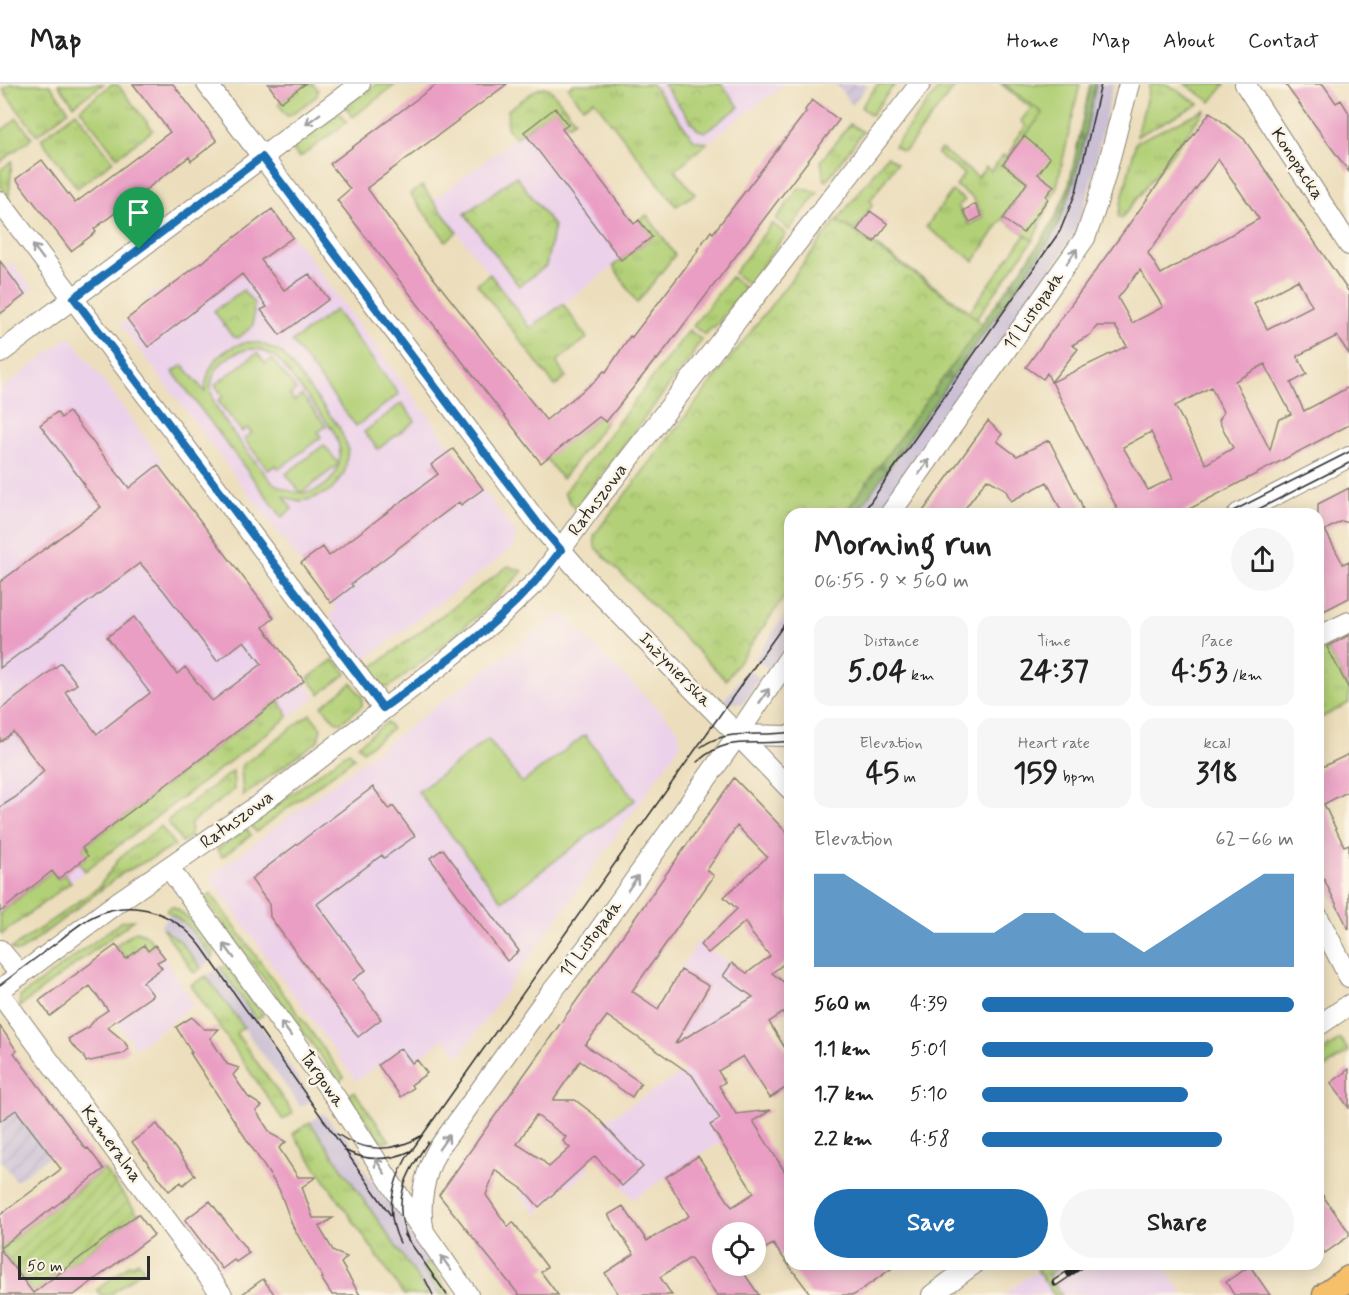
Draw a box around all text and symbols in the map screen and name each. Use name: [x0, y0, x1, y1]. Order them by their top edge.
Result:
text: Map: [30, 23, 81, 60]
text: Home: [1007, 27, 1059, 55]
text: Map: [1092, 27, 1130, 55]
text: About: [1163, 27, 1215, 55]
text: Contact: [1248, 27, 1319, 55]
one-way arrow: [305, 113, 321, 126]
street label: Konopacka: [1265, 123, 1329, 205]
pin: [113, 187, 164, 249]
icon: arrive: [122, 196, 155, 229]
one-way arrow: [32, 244, 45, 260]
one-way arrow: [1066, 248, 1078, 264]
street label: 11 Listopada: [998, 267, 1070, 355]
street label: Ratuszowa: [563, 459, 633, 541]
one-way arrow: [918, 459, 930, 475]
text: Morning run: [814, 523, 992, 567]
button: share: [1231, 528, 1294, 591]
text: 06:55 · 9 × 560 m: [814, 568, 969, 595]
street label: Inżynierska: [633, 627, 717, 713]
text: Distance: [863, 631, 919, 652]
text: Time: [1037, 631, 1071, 652]
text: Pace: [1201, 631, 1233, 652]
text: 5.04: [848, 652, 907, 691]
text: 24:37: [1019, 652, 1089, 691]
text: 4:53: [1172, 652, 1228, 691]
text: km: [907, 665, 934, 686]
text: /km: [1228, 665, 1262, 686]
one-way arrow: [758, 687, 771, 704]
text: Elevation: [860, 733, 923, 754]
text: Heart rate: [1018, 733, 1090, 754]
text: kcal: [1204, 733, 1230, 754]
text: 45: [866, 754, 899, 793]
text: 159: [1013, 754, 1058, 793]
text: 318: [1196, 754, 1238, 793]
text: m: [899, 767, 916, 788]
text: bpm: [1058, 767, 1095, 788]
street label: Ratuszowa: [196, 785, 278, 855]
text: Elevation: [814, 826, 893, 853]
text: 62–66 m: [1215, 826, 1294, 853]
one-way arrow: [627, 875, 639, 891]
street label: 11 Listopada: [554, 895, 628, 982]
one-way arrow: [223, 944, 236, 960]
text: 560 m: [814, 991, 870, 1018]
text: 4:39: [910, 991, 948, 1018]
one-way arrow: [280, 1021, 292, 1037]
text: 1.1 km: [814, 1036, 871, 1063]
text: 5:01: [910, 1036, 947, 1063]
street label: Targowa: [293, 1046, 350, 1113]
text: 1.7 km: [814, 1081, 874, 1108]
text: 5:10: [910, 1081, 948, 1108]
street label: Kameralna: [75, 1101, 147, 1187]
text: 2.2 km: [814, 1126, 872, 1153]
text: 4:58: [910, 1126, 950, 1153]
one-way arrow: [438, 1134, 450, 1150]
one-way arrow: [373, 1158, 385, 1175]
button: Save: [814, 1189, 1048, 1258]
button: Share: [1060, 1189, 1294, 1258]
map controls: [712, 1222, 766, 1276]
button: locate: [712, 1222, 766, 1276]
scale bar: [18, 1253, 150, 1280]
text: 50 m: [27, 1256, 63, 1277]
one-way arrow: [440, 1256, 452, 1272]

